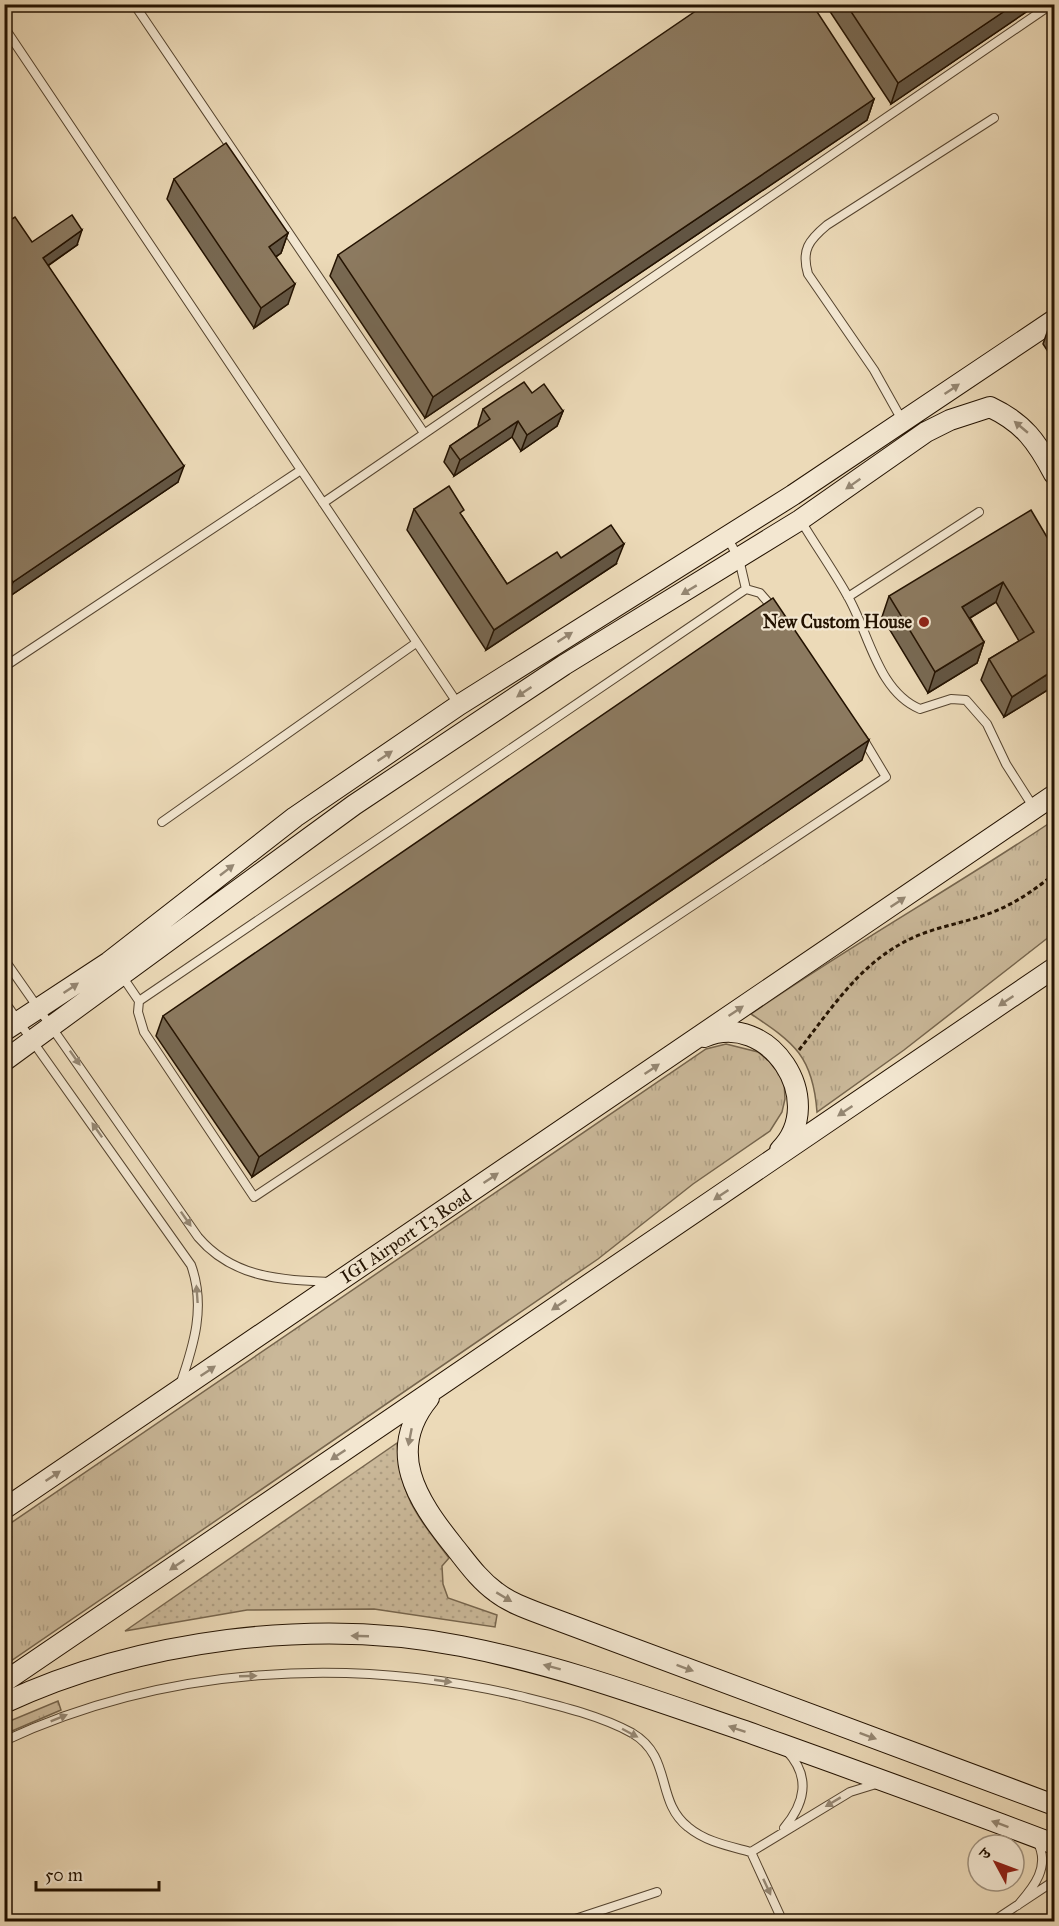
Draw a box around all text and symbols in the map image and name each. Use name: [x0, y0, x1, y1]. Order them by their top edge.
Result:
one-way arrow: [943, 383, 959, 395]
one-way arrow: [1013, 420, 1029, 433]
one-way arrow: [846, 478, 862, 490]
one-way arrow: [681, 584, 697, 595]
place label: New Custom House: [763, 611, 912, 633]
marker: New Custom House: [917, 615, 931, 629]
one-way arrow: [557, 632, 573, 643]
one-way arrow: [516, 686, 532, 698]
one-way arrow: [376, 750, 392, 762]
one-way arrow: [219, 864, 234, 876]
one-way arrow: [889, 896, 905, 908]
one-way arrow: [63, 982, 79, 993]
one-way arrow: [998, 995, 1014, 1006]
one-way arrow: [728, 1005, 744, 1017]
one-way arrow: [69, 1050, 81, 1066]
one-way arrow: [644, 1063, 660, 1074]
one-way arrow: [837, 1105, 853, 1117]
one-way arrow: [91, 1122, 103, 1137]
one-way arrow: [482, 1172, 498, 1184]
street label: IGI Airport T3 Road: [336, 1184, 476, 1288]
one-way arrow: [713, 1189, 729, 1201]
one-way arrow: [180, 1210, 192, 1226]
one-way arrow: [192, 1285, 202, 1304]
one-way arrow: [552, 1299, 568, 1311]
one-way arrow: [200, 1366, 216, 1377]
one-way arrow: [405, 1427, 414, 1446]
one-way arrow: [330, 1449, 346, 1460]
one-way arrow: [45, 1471, 61, 1482]
one-way arrow: [169, 1559, 185, 1571]
one-way arrow: [496, 1592, 513, 1602]
one-way arrow: [351, 1631, 370, 1641]
one-way arrow: [543, 1662, 561, 1672]
one-way arrow: [676, 1664, 694, 1673]
one-way arrow: [238, 1671, 257, 1680]
one-way arrow: [433, 1676, 452, 1685]
one-way arrow: [50, 1713, 68, 1723]
one-way arrow: [728, 1723, 746, 1733]
one-way arrow: [621, 1728, 638, 1738]
one-way arrow: [859, 1731, 877, 1741]
one-way arrow: [825, 1796, 841, 1807]
one-way arrow: [990, 1818, 1008, 1828]
north arrow: [966, 1833, 1026, 1893]
text: उ: [975, 1843, 996, 1864]
scale bar: [36, 1854, 159, 1892]
text: 50 m: [45, 1864, 83, 1886]
one-way arrow: [762, 1878, 771, 1895]

